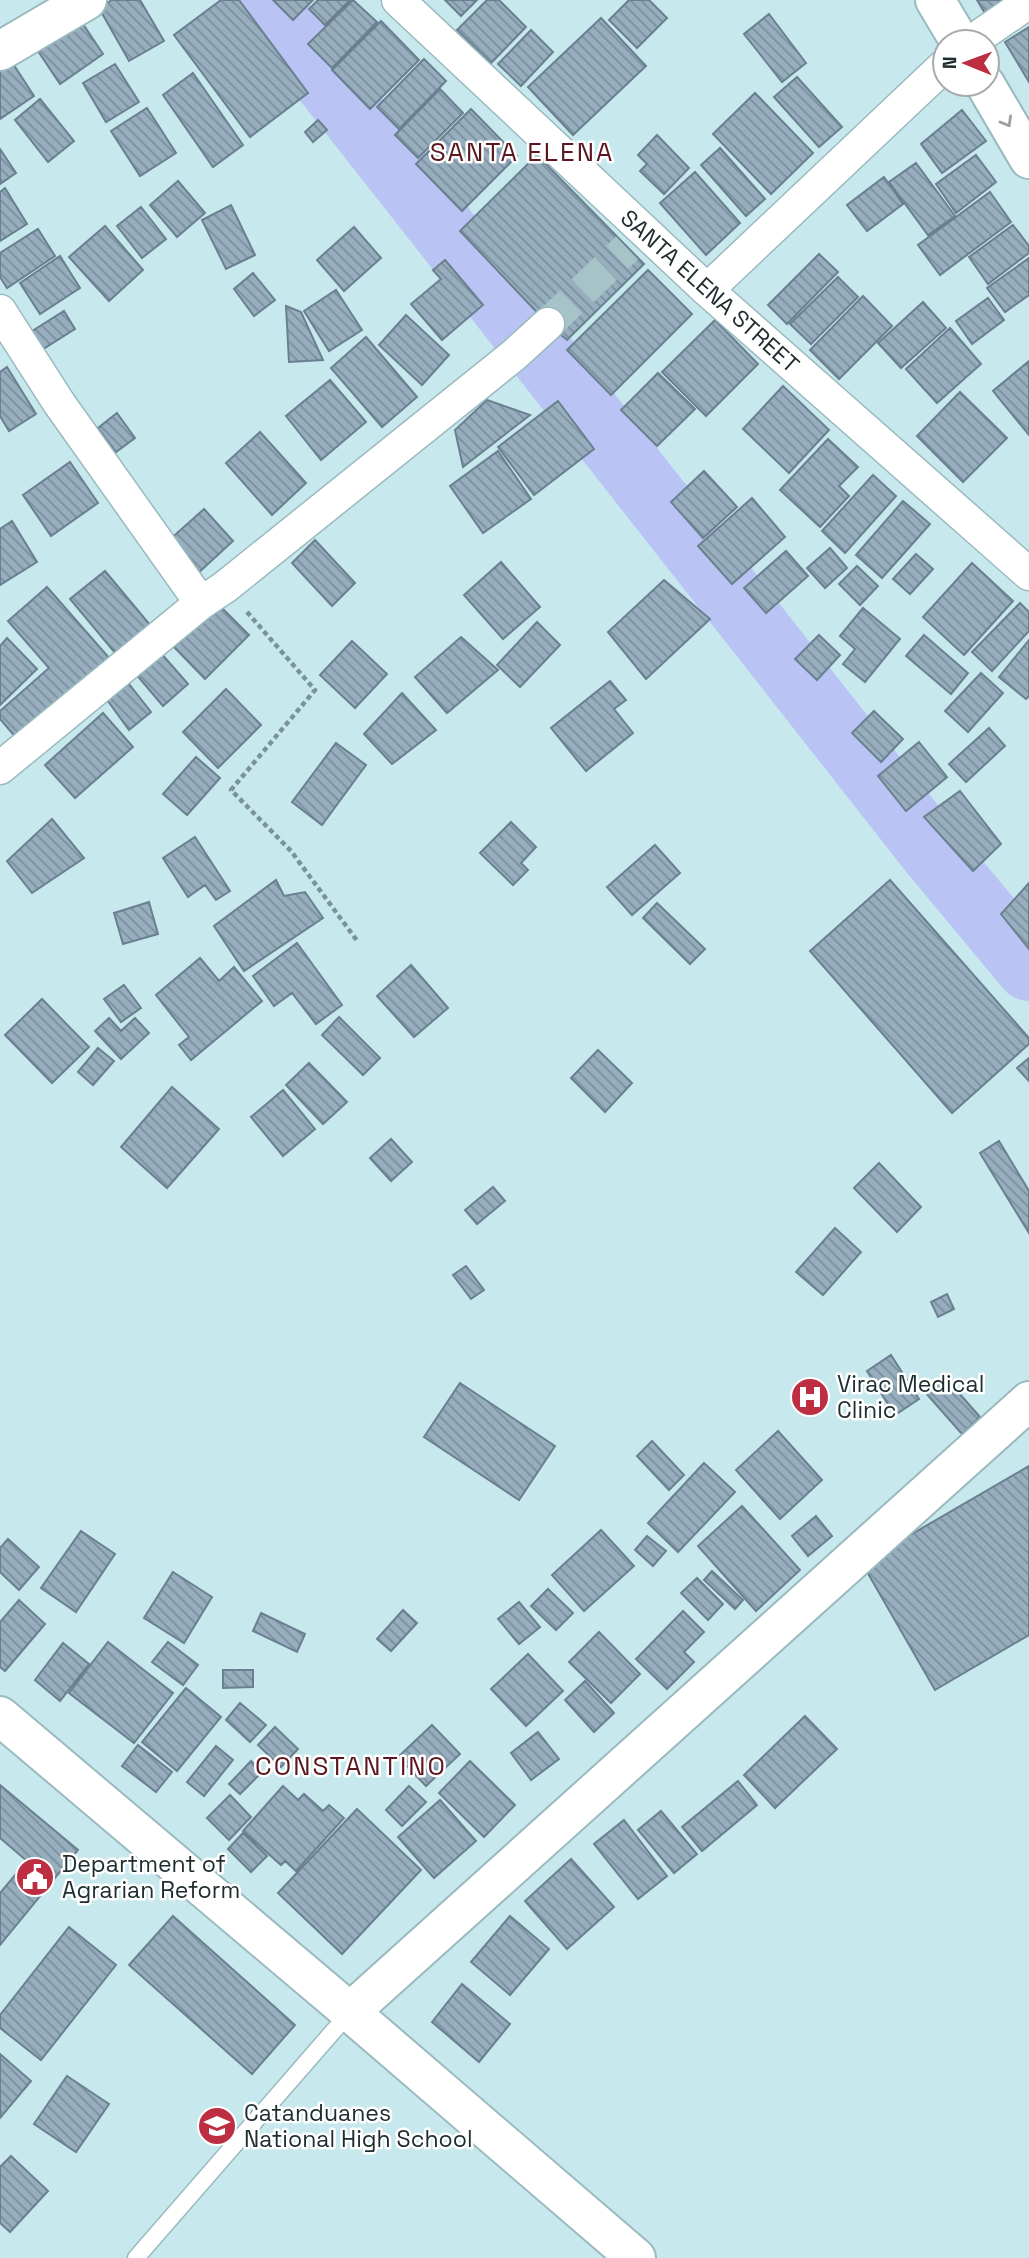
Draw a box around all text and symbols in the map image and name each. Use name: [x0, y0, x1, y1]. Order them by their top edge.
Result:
north arrow: [931, 28, 1001, 98]
text: N: [937, 56, 962, 69]
one-way arrow: [999, 114, 1012, 127]
district label: SANTA ELENA: [430, 135, 614, 169]
street label: SANTA ELENA STREET: [614, 203, 806, 379]
place label: Virac Medical Clinic: [837, 1369, 984, 1425]
hospital icon: Virac Medical Clinic: [789, 1376, 831, 1418]
district label: CONSTANTINO: [255, 1749, 447, 1783]
place label: Department of Agrarian Reform: [62, 1849, 240, 1905]
public building icon: Department of Agrarian Reform: [14, 1856, 56, 1898]
place label: Catanduanes National High School: [244, 2098, 473, 2154]
school or university icon: Catanduanes National High School: [196, 2105, 238, 2147]

